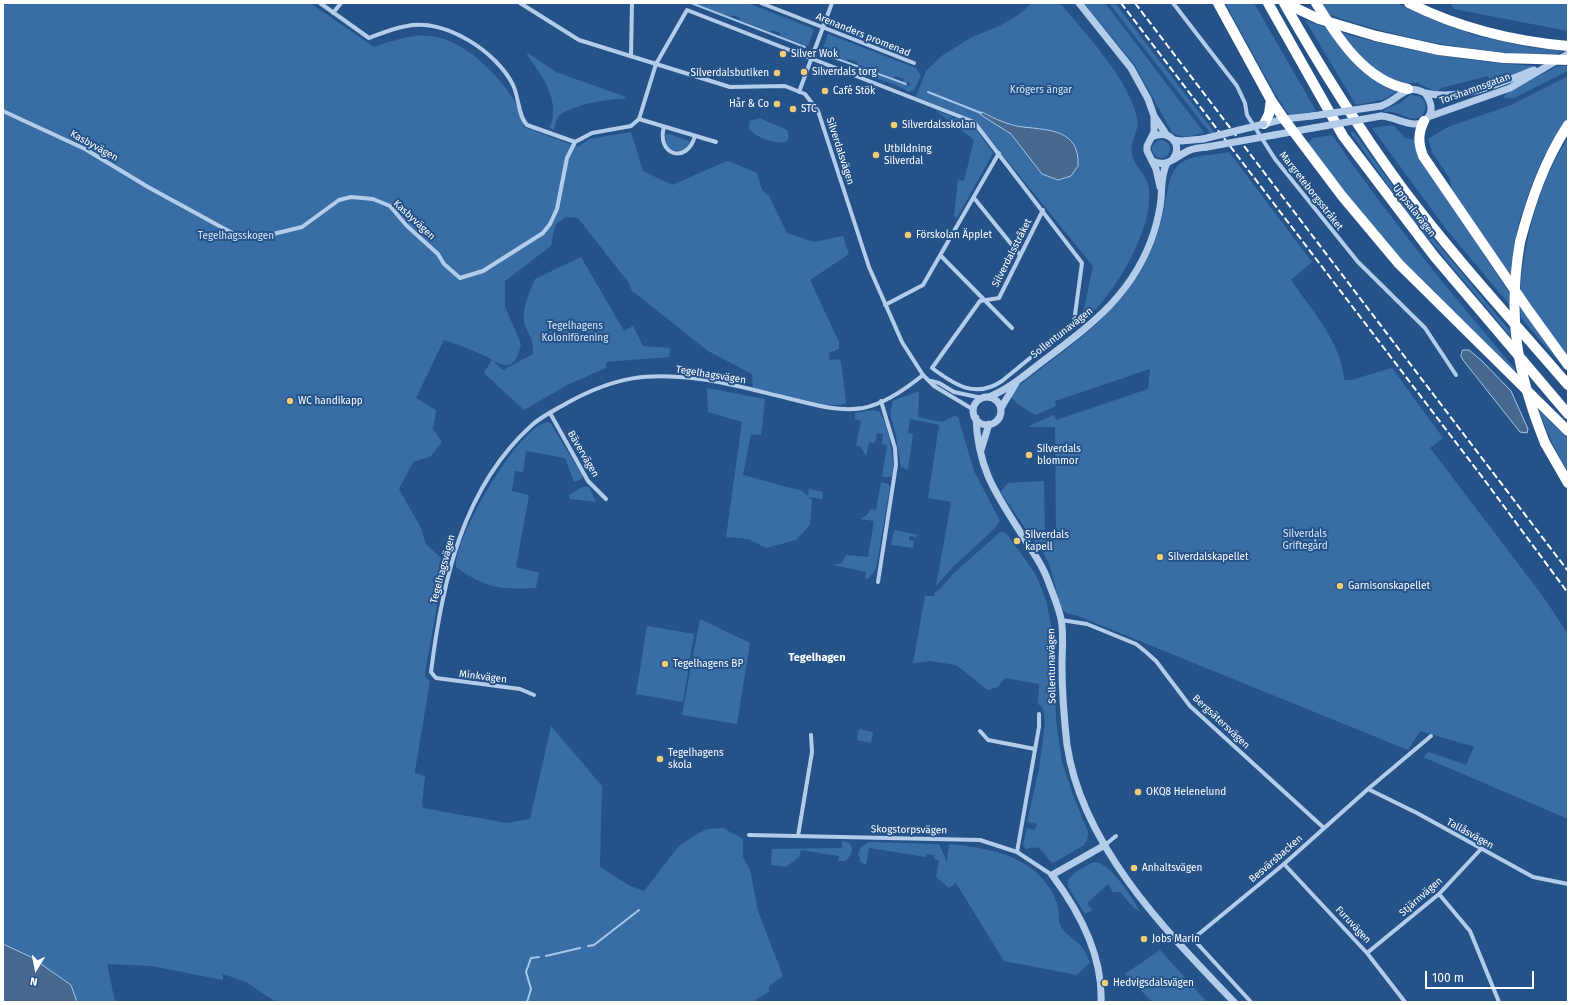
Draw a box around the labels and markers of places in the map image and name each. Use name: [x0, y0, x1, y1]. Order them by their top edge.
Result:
place label: Silver Wok: [791, 48, 838, 60]
marker: Silver Wok: [778, 49, 788, 59]
place label: Silverdals torg: [812, 66, 877, 78]
place label: Silverdalsbutiken: [691, 67, 769, 79]
marker: Silverdals torg: [799, 67, 809, 77]
marker: Silverdalsbutiken: [772, 68, 782, 78]
place label: Café Stök: [833, 85, 875, 97]
marker: Café Stök: [820, 86, 830, 96]
place label: Hår & Co: [729, 98, 769, 110]
marker: Hår & Co: [772, 99, 782, 109]
place label: STC: [801, 103, 817, 115]
marker: STC: [788, 104, 798, 114]
place label: Silverdalsskolan: [902, 119, 976, 131]
marker: Silverdalsskolan: [889, 120, 899, 130]
place label: Utbildning Silverdal: [884, 143, 932, 166]
marker: Utbildning Silverdal: [871, 150, 881, 160]
place label: Förskolan Äpplet: [916, 229, 992, 241]
marker: Förskolan Äpplet: [903, 230, 913, 240]
place label: WC handikapp: [298, 395, 363, 407]
marker: WC handikapp: [285, 396, 295, 406]
place label: Silverdals blommor: [1037, 443, 1081, 466]
marker: Silverdals blommor: [1024, 450, 1034, 460]
place label: Silverdals kapell: [1025, 529, 1069, 552]
marker: Silverdals kapell: [1012, 536, 1022, 546]
place label: Silverdalskapellet: [1168, 551, 1249, 563]
marker: Silverdalskapellet: [1155, 552, 1165, 562]
place label: Garnisonskapellet: [1348, 580, 1430, 592]
marker: Garnisonskapellet: [1335, 581, 1345, 591]
place label: Tegelhagens BP: [673, 658, 743, 670]
marker: Tegelhagens BP: [660, 659, 670, 669]
place label: Tegelhagens skola: [668, 747, 724, 770]
marker: Tegelhagens skola: [655, 754, 665, 764]
place label: OKQ8 Helenelund: [1146, 786, 1226, 798]
marker: OKQ8 Helenelund: [1133, 787, 1143, 797]
place label: Anhaltsvägen: [1142, 862, 1202, 874]
marker: Anhaltsvägen: [1129, 863, 1139, 873]
place label: Jobs Marin: [1152, 933, 1200, 945]
marker: Jobs Marin: [1139, 934, 1149, 944]
place label: Hedvigsdalsvägen: [1113, 977, 1194, 989]
marker: Hedvigsdalsvägen: [1100, 978, 1110, 988]

